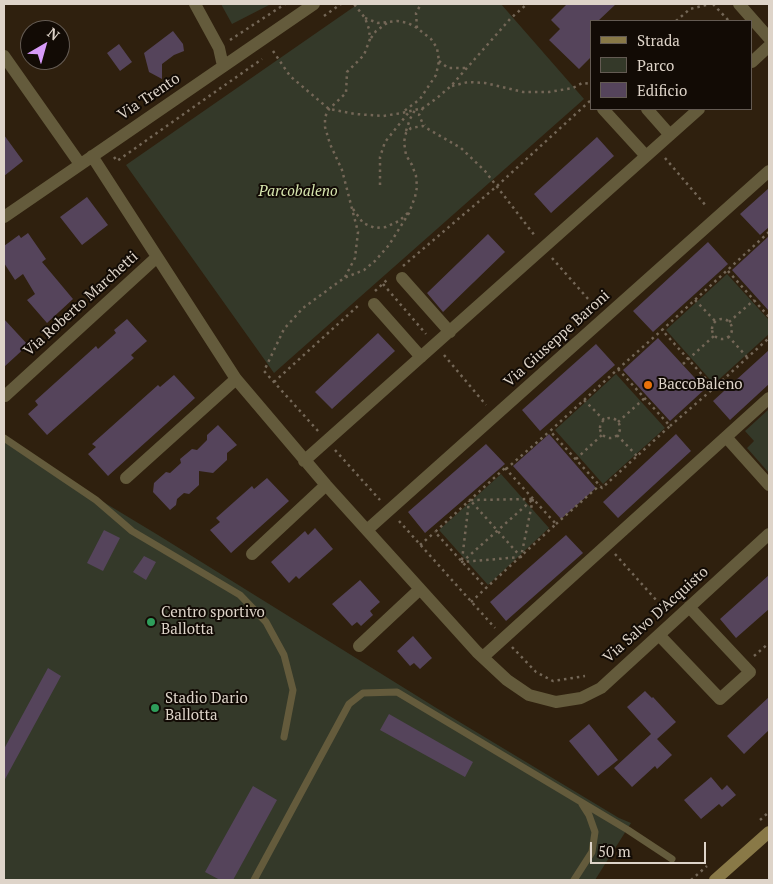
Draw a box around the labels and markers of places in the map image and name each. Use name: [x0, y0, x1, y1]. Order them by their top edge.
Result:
place label: BaccoBaleno: [658, 376, 743, 394]
marker: BaccoBaleno: [642, 379, 654, 391]
place label: Centro sportivo Ballotta: [161, 604, 265, 639]
marker: Centro sportivo Ballotta: [145, 616, 157, 628]
place label: Stadio Dario Ballotta: [165, 690, 248, 725]
marker: Stadio Dario Ballotta: [149, 702, 161, 714]

